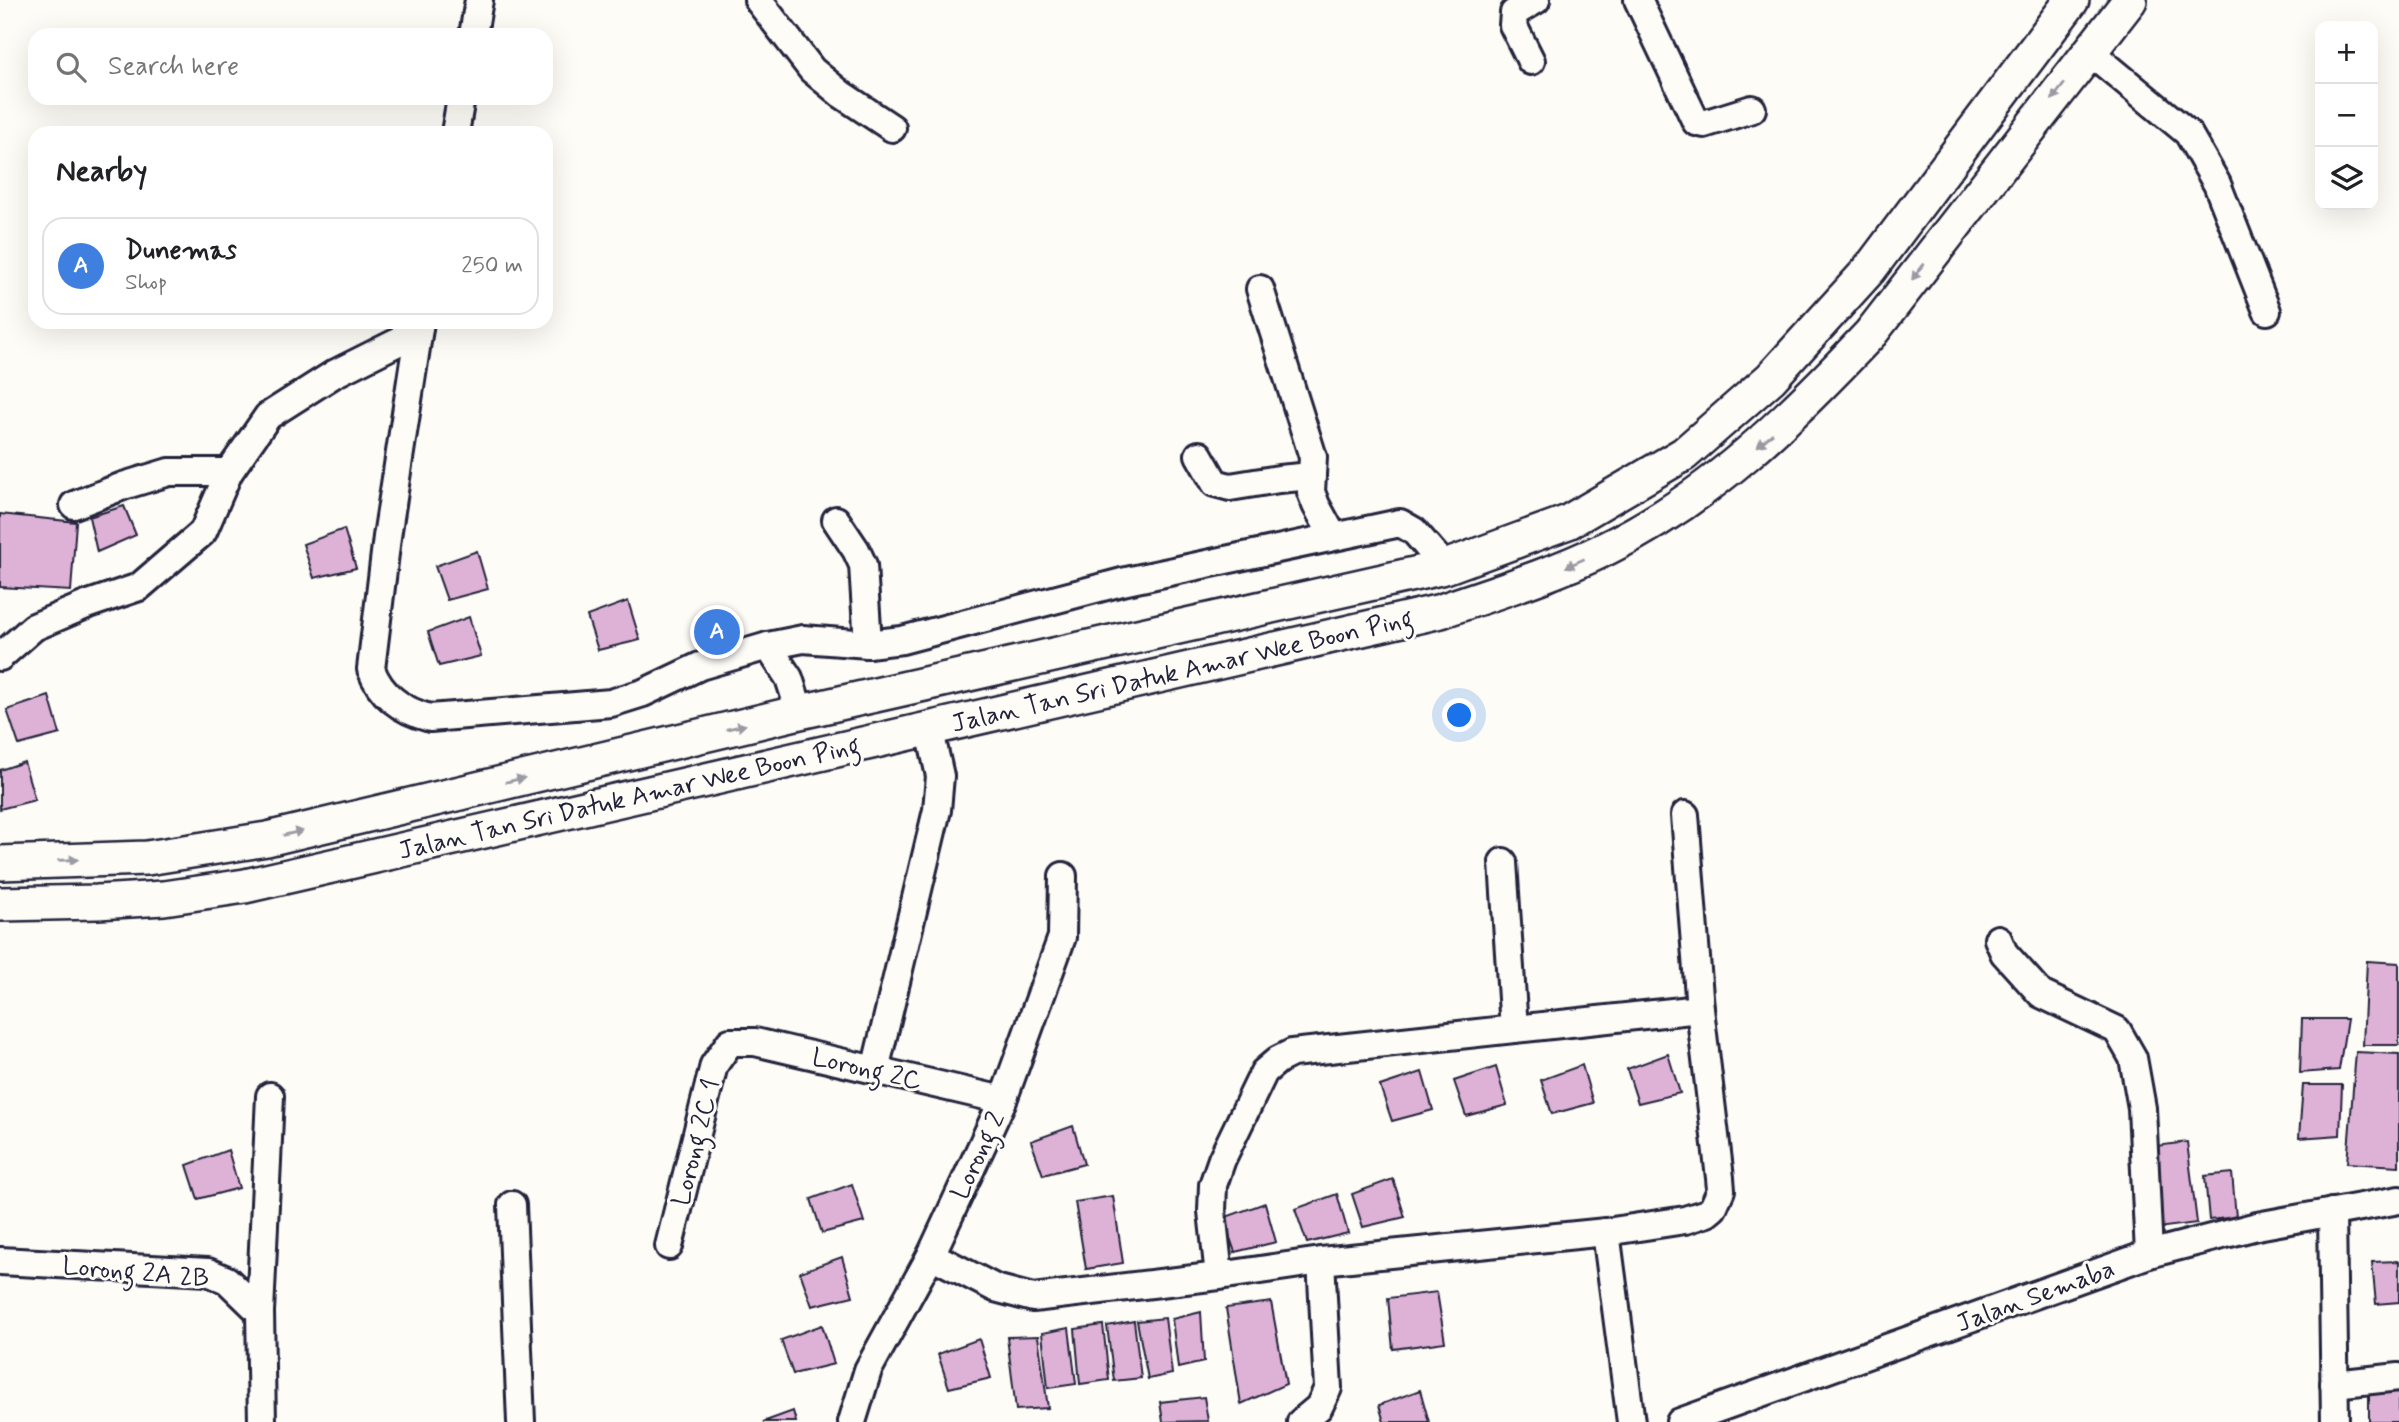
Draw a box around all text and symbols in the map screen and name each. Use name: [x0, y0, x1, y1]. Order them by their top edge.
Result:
map controls: [2315, 21, 2378, 210]
button: +: [2315, 21, 2378, 84]
search box: [28, 28, 553, 105]
icon: search: [52, 48, 90, 86]
text: Search here: [108, 50, 239, 84]
one-way arrow: [2050, 83, 2065, 101]
button: −: [2315, 84, 2378, 147]
button: layers: [2315, 147, 2378, 210]
text: Nearby: [56, 152, 147, 191]
text: Dunemas: [125, 234, 237, 268]
text: A: [73, 251, 89, 281]
text: 250 m: [461, 251, 523, 281]
one-way arrow: [1912, 263, 1926, 281]
text: Shop: [125, 268, 167, 298]
one-way arrow: [1756, 432, 1774, 448]
one-way arrow: [1564, 557, 1585, 568]
street label: Jalan Tan Sri Datuk Amar Wee Boon Ping: [948, 602, 1417, 745]
pin: A: [694, 606, 740, 658]
your location: [1442, 698, 1476, 732]
one-way arrow: [725, 722, 747, 733]
street label: Jalan Tan Sri Datuk Amar Wee Boon Ping: [395, 729, 864, 872]
one-way arrow: [504, 774, 526, 785]
one-way arrow: [283, 827, 305, 838]
one-way arrow: [57, 855, 79, 866]
street label: Lorong 2C: [808, 1041, 925, 1102]
street label: Lorong 2C 1: [665, 1075, 732, 1210]
street label: Lorong 2: [944, 1106, 1017, 1206]
street label: Lorong 2A 2B: [61, 1250, 211, 1299]
street label: Jalan Semaba: [1952, 1252, 2120, 1341]

